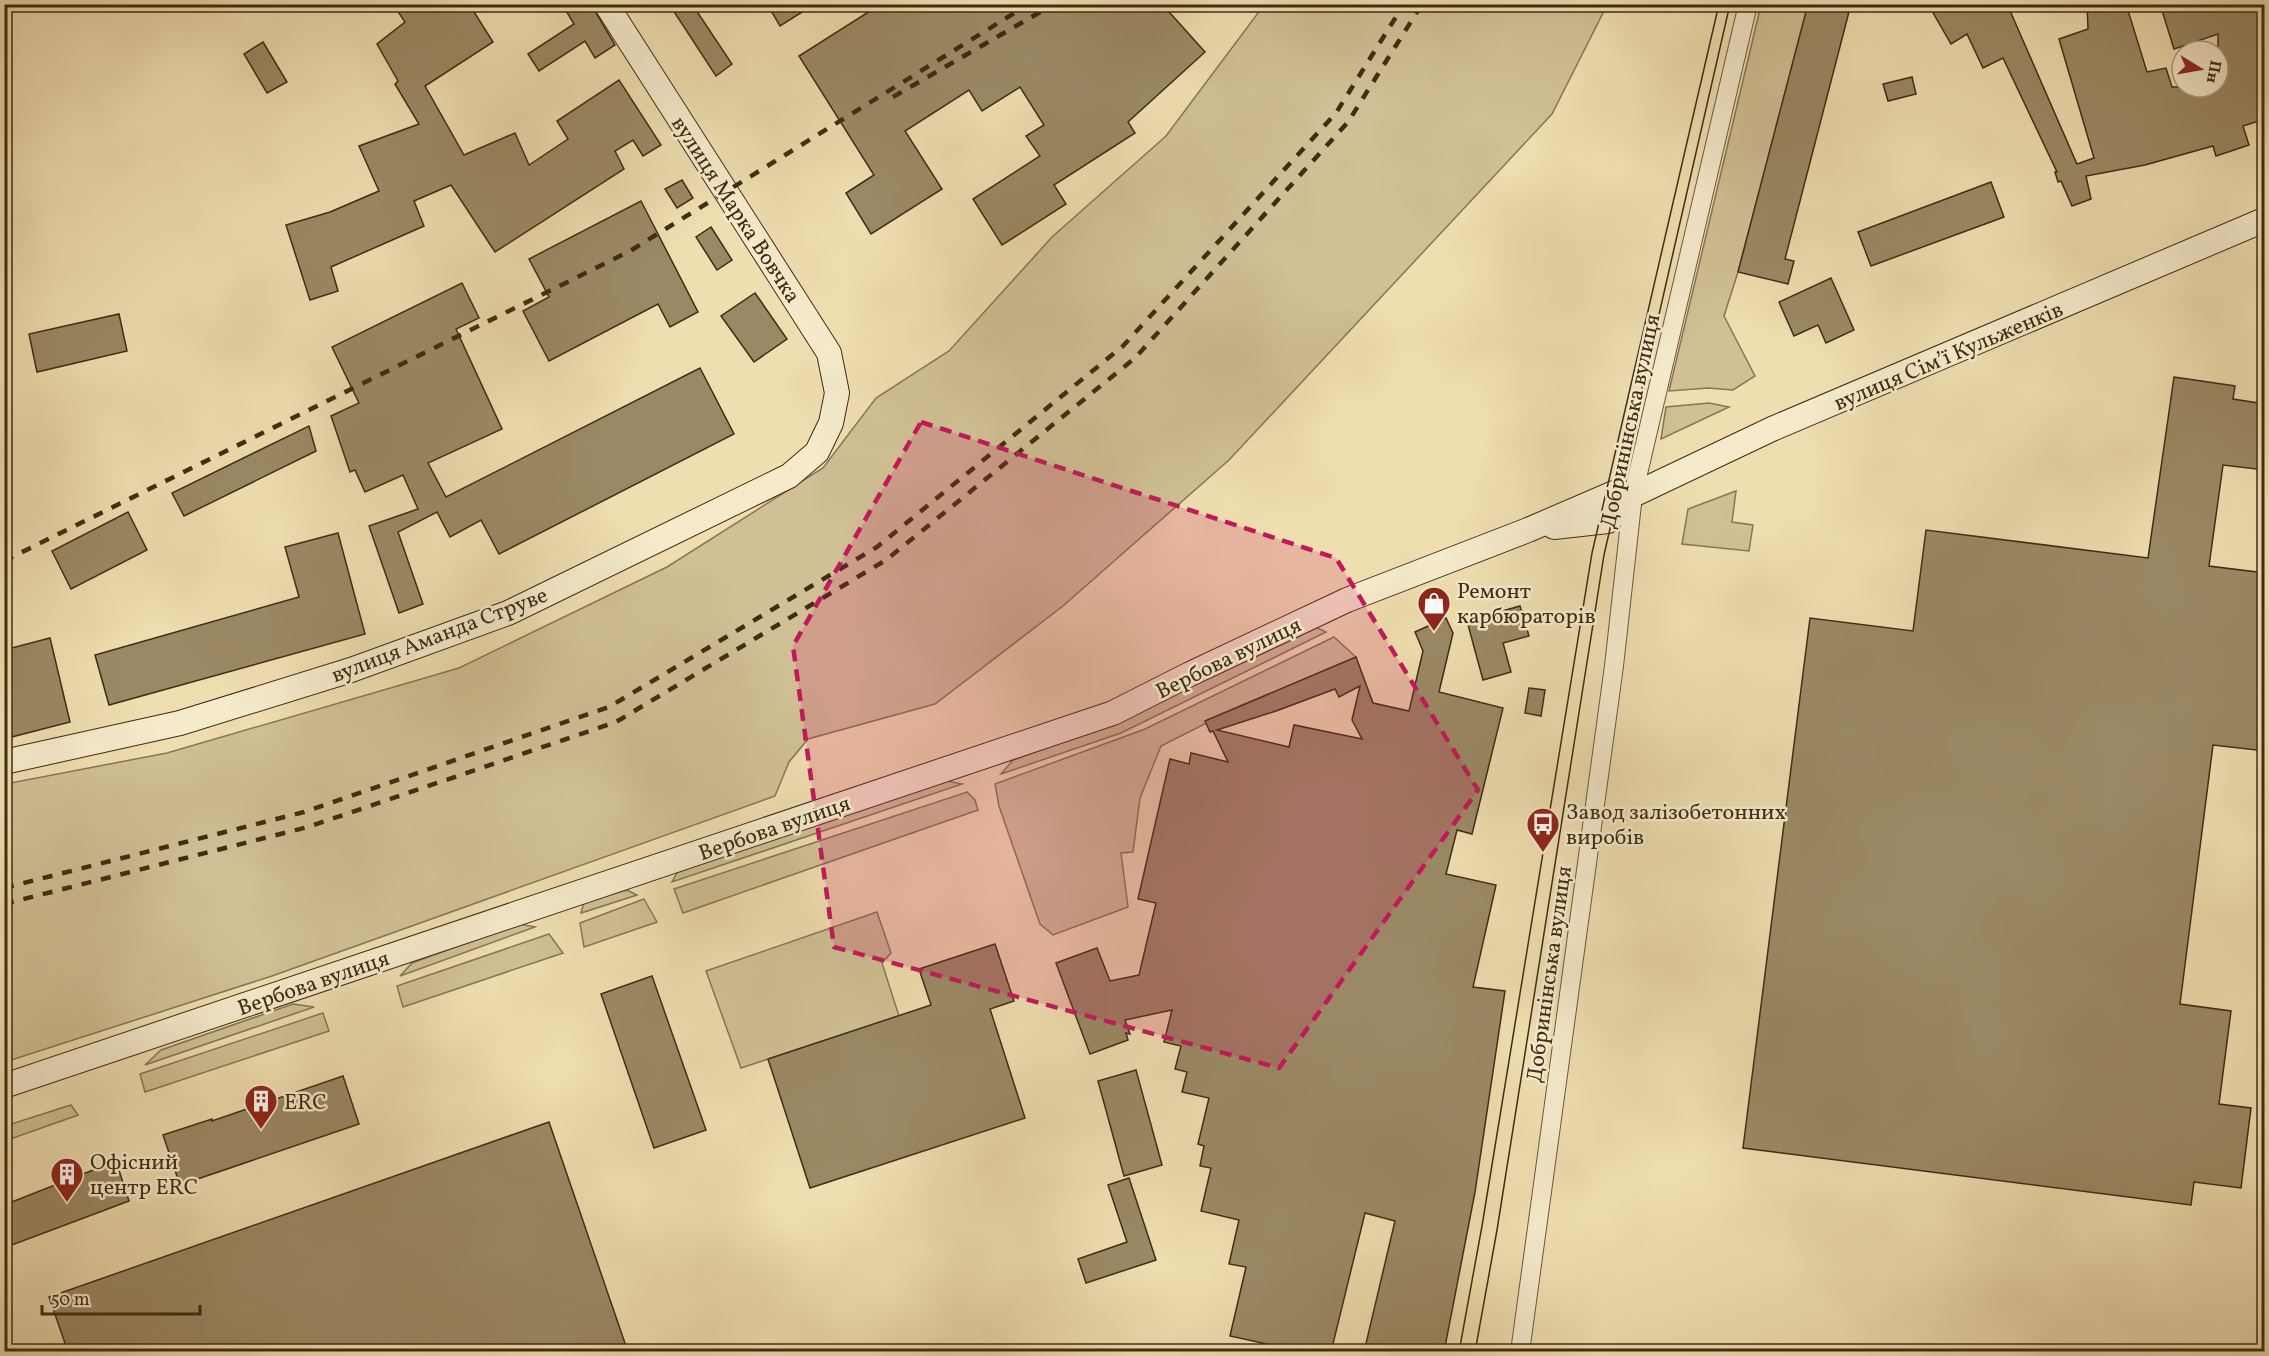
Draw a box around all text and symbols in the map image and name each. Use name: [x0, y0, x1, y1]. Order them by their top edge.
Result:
north arrow: [2170, 39, 2230, 99]
text: Пн: [2200, 58, 2226, 85]
street label: вулиця Марка Вовчка: [663, 111, 807, 310]
street label: вулиця Сімʼї Кульженків: [1830, 295, 2068, 420]
street label: Добринінська вулиця: [1594, 312, 1669, 532]
place label: Ремонт карбюраторів: [1457, 577, 1596, 633]
street label: вулиця Аманда Струве: [327, 581, 553, 692]
shop icon: Ремонт карбюраторів: [1416, 585, 1452, 632]
street label: Вербова вулиця: [1151, 611, 1307, 708]
street label: Вербова вулиця: [695, 789, 855, 870]
place label: Завод залізобетонних виробів: [1566, 798, 1786, 854]
bus stop icon: Завод залізобетонних виробів: [1525, 806, 1561, 853]
street label: Добринінська вулиця: [1520, 864, 1581, 1085]
street label: Вербова вулиця: [234, 944, 394, 1025]
building icon: ERC: [243, 1083, 279, 1130]
place label: ERC: [284, 1088, 327, 1119]
place label: Офісний центр ERC: [90, 1148, 198, 1204]
building icon: Офісний центр ERC: [49, 1156, 85, 1203]
scale bar: [42, 1278, 200, 1316]
text: 50 m: [51, 1288, 90, 1313]

